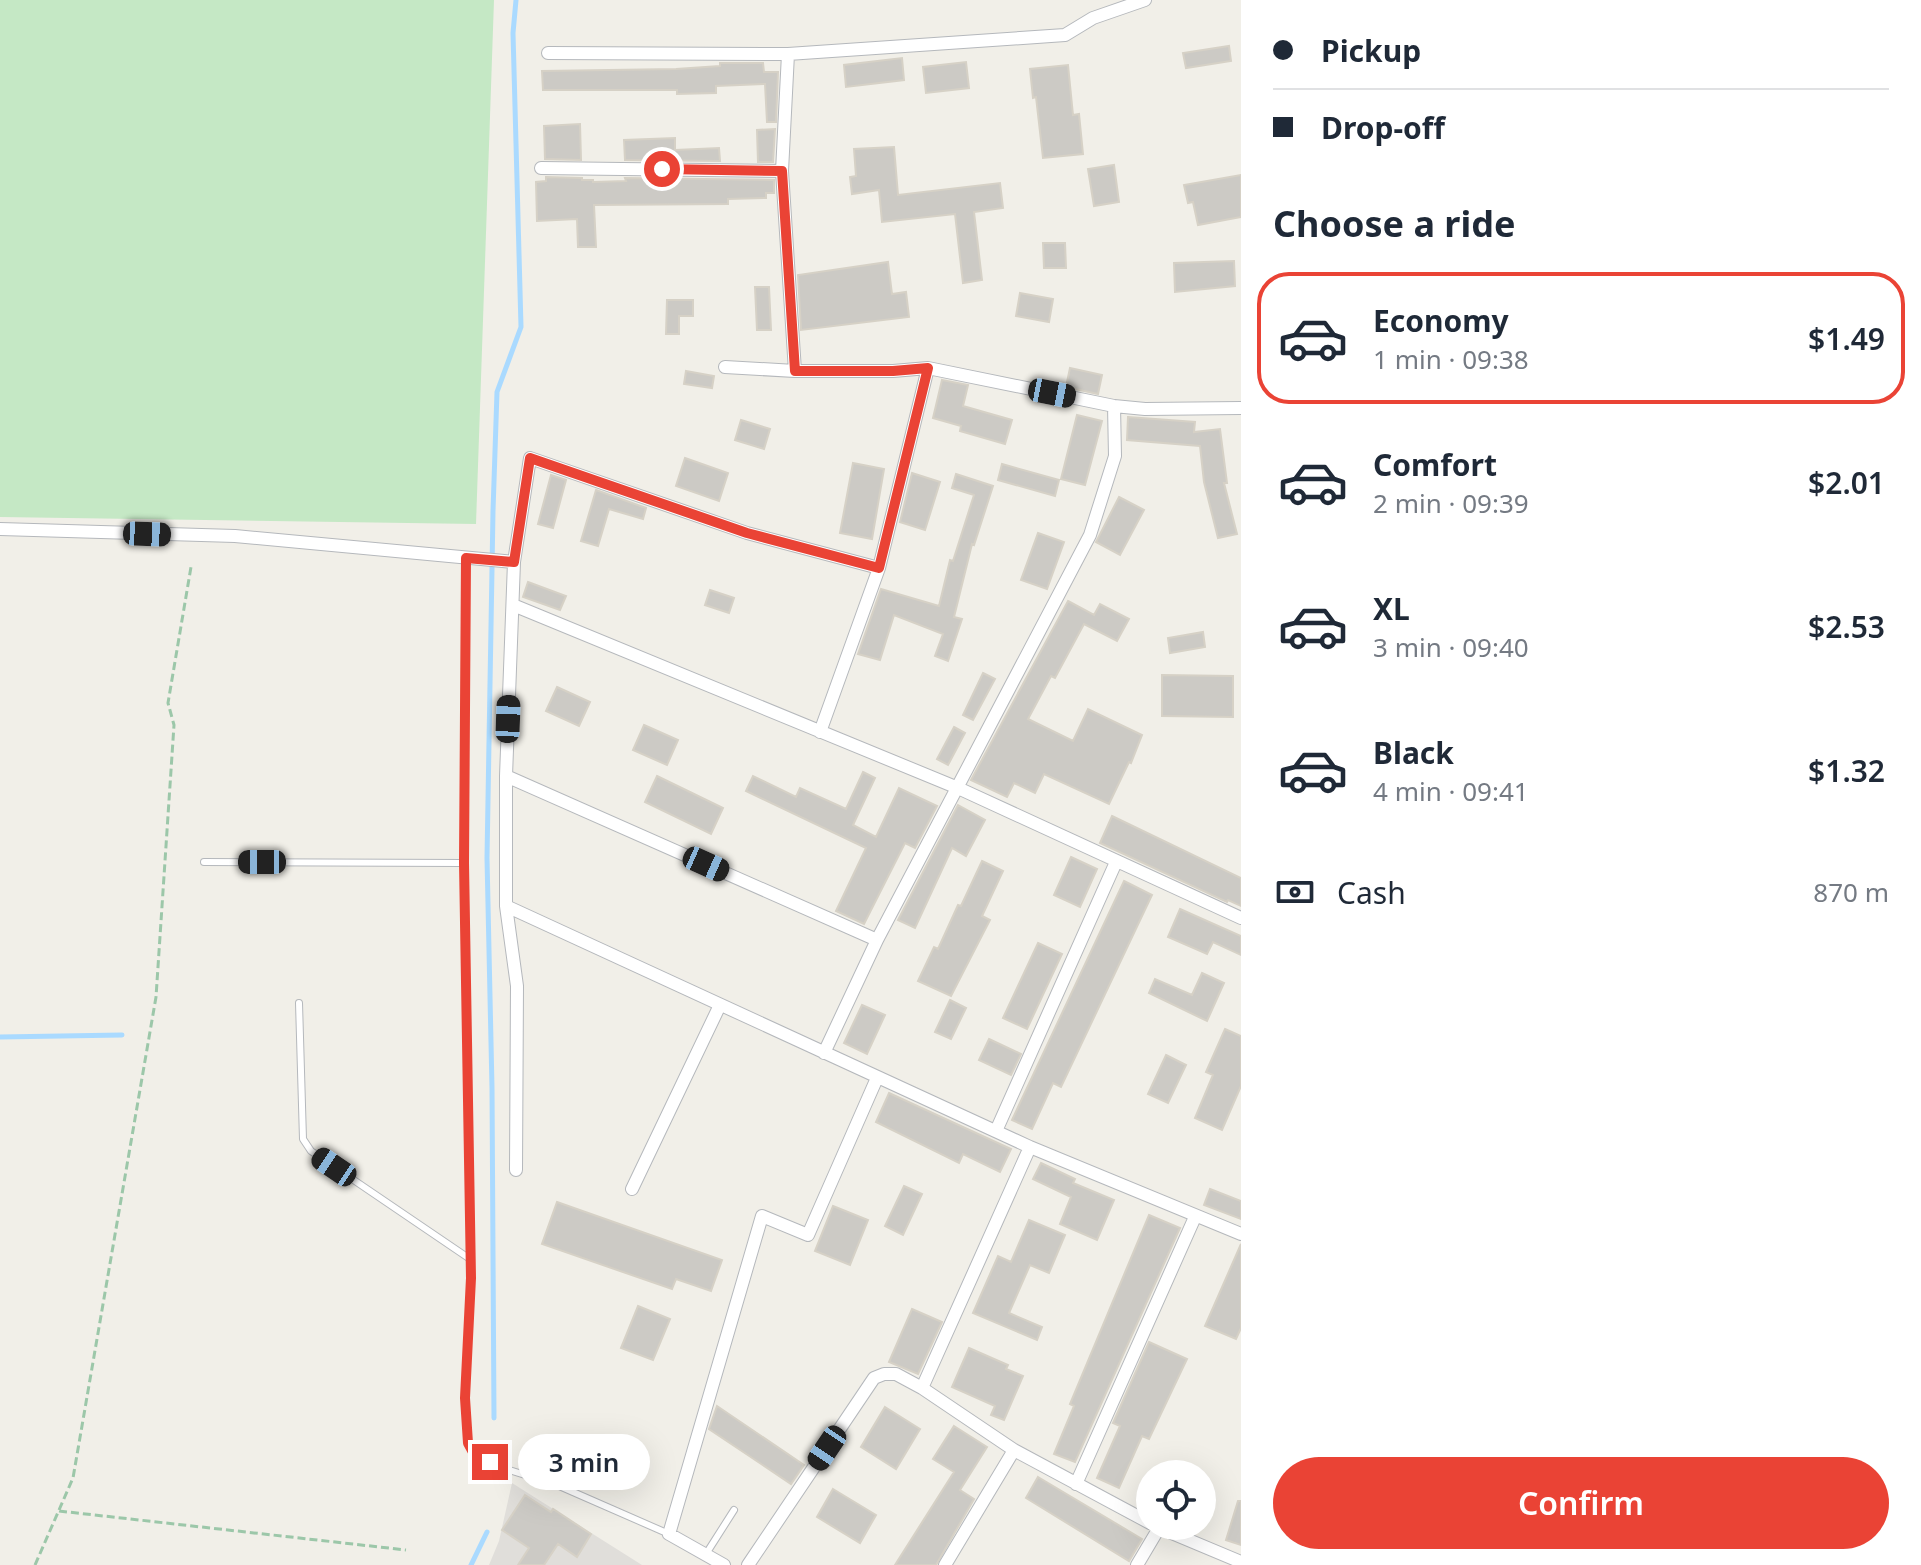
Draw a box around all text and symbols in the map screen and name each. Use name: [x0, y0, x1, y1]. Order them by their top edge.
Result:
text: Pickup: [1321, 30, 1421, 71]
text: Drop-off: [1321, 107, 1445, 148]
route start: [644, 151, 680, 187]
text: Choose a ride: [1273, 199, 1515, 248]
text: Economy: [1373, 300, 1509, 341]
icon: car: [1277, 302, 1349, 374]
text: $1.49: [1808, 318, 1885, 359]
text: 1 min · 09:38: [1373, 341, 1529, 377]
car: [1026, 377, 1078, 409]
text: Comfort: [1373, 444, 1497, 485]
icon: car: [1277, 446, 1349, 518]
text: $2.01: [1808, 462, 1885, 503]
text: 2 min · 09:39: [1373, 485, 1529, 521]
car: [123, 521, 171, 547]
text: XL: [1373, 588, 1410, 629]
icon: car: [1277, 590, 1349, 662]
text: $2.53: [1808, 606, 1885, 647]
text: 3 min · 09:40: [1373, 629, 1529, 665]
car: [495, 695, 521, 743]
text: Black: [1373, 732, 1454, 773]
icon: car: [1277, 734, 1349, 806]
text: $1.32: [1808, 750, 1885, 791]
text: 4 min · 09:41: [1373, 773, 1529, 809]
car: [679, 843, 733, 885]
car: [238, 850, 286, 874]
icon: cash: [1273, 870, 1317, 914]
text: Cash: [1337, 872, 1406, 913]
text: 870 m: [1813, 874, 1889, 910]
car: [307, 1144, 361, 1190]
car: [804, 1421, 850, 1475]
callout: 3 min: [518, 1434, 650, 1490]
route end: [472, 1444, 508, 1480]
text: 3 min: [549, 1444, 619, 1480]
button: Confirm: [1273, 1457, 1889, 1549]
map controls: [1136, 1460, 1216, 1540]
button: locate: [1136, 1460, 1216, 1540]

